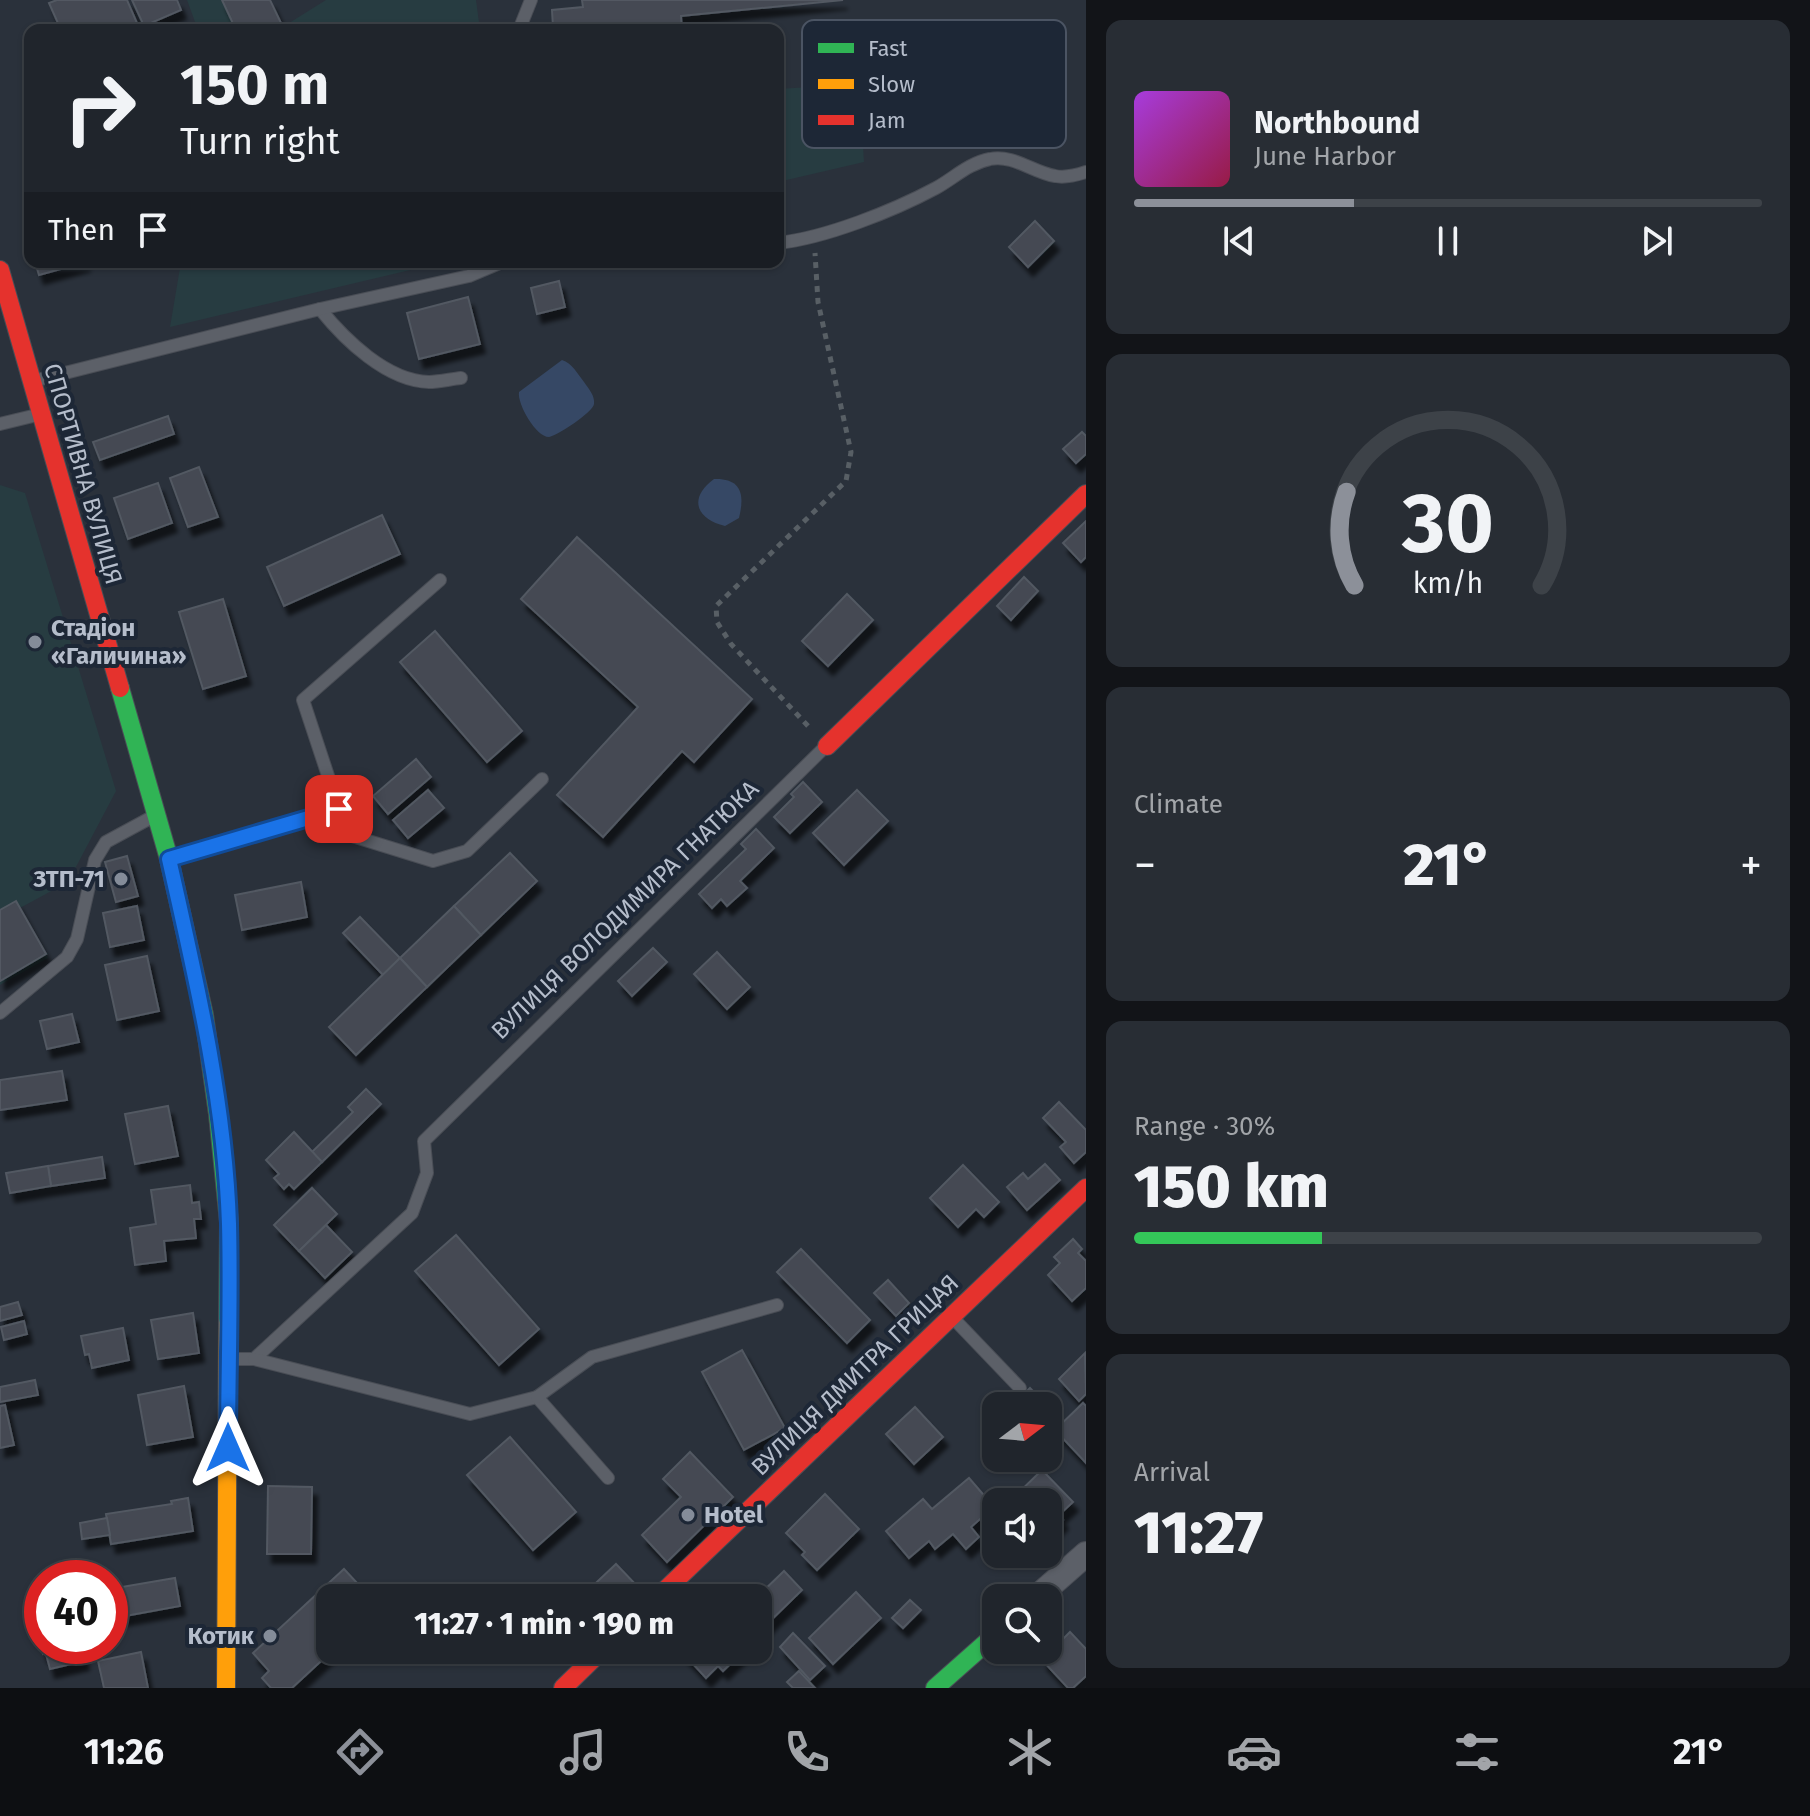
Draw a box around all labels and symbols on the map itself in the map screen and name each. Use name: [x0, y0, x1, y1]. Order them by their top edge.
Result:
legend: [802, 20, 1066, 148]
text: Fast: [868, 35, 908, 62]
text: Slow: [868, 71, 915, 98]
text: Jam: [868, 107, 906, 134]
street label: СПОРТИВНА ВУЛИЦЯ: [38, 360, 128, 588]
place label: Стадіон «Галичина»: [51, 614, 187, 670]
marker: Стадіон «Галичина»: [26, 633, 44, 651]
pin: [305, 775, 373, 843]
street label: ВУЛИЦЯ ВОЛОДИМИРА ГНАТЮКА: [486, 775, 764, 1045]
place label: ЗТП-71: [32, 865, 105, 893]
marker: ЗТП-71: [112, 870, 130, 888]
street label: ВУЛИЦЯ ДМИТРА ГРИЦАЯ: [746, 1269, 964, 1481]
north arrow: [982, 1392, 1062, 1472]
position arrow: [186, 1406, 270, 1490]
place label: Hotel: [704, 1501, 764, 1529]
marker: Hotel: [679, 1506, 697, 1524]
speed limit sign: 40: [24, 1560, 128, 1664]
place label: Котик: [187, 1622, 255, 1650]
marker: Котик: [261, 1627, 279, 1645]

